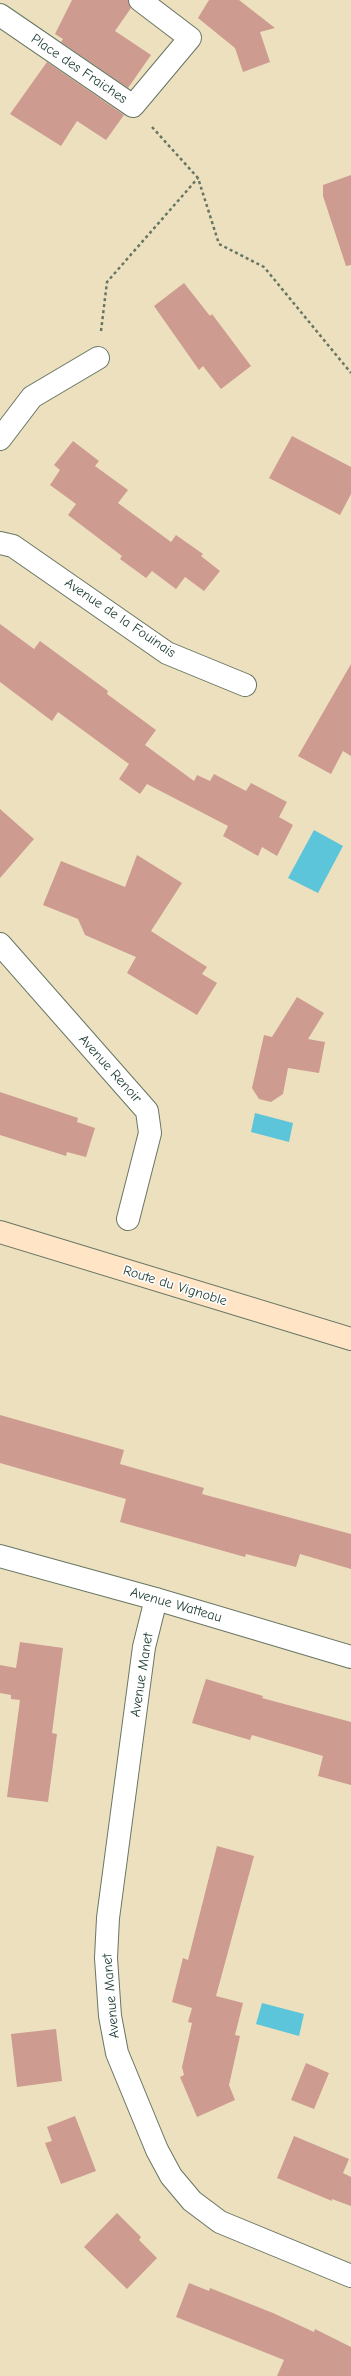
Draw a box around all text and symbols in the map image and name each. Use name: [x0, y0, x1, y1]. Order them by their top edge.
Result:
street label: Place des Fraiches: [28, 31, 130, 107]
street label: Avenue de la Fouinais: [61, 575, 179, 661]
street label: Avenue Renoir: [75, 1031, 145, 1107]
street label: Route du Vignoble: [121, 1262, 229, 1310]
street label: Avenue Watteau: [128, 1584, 224, 1626]
street label: Avenue Manet: [127, 1632, 157, 1718]
street label: Avenue Manet: [99, 1953, 123, 2039]

